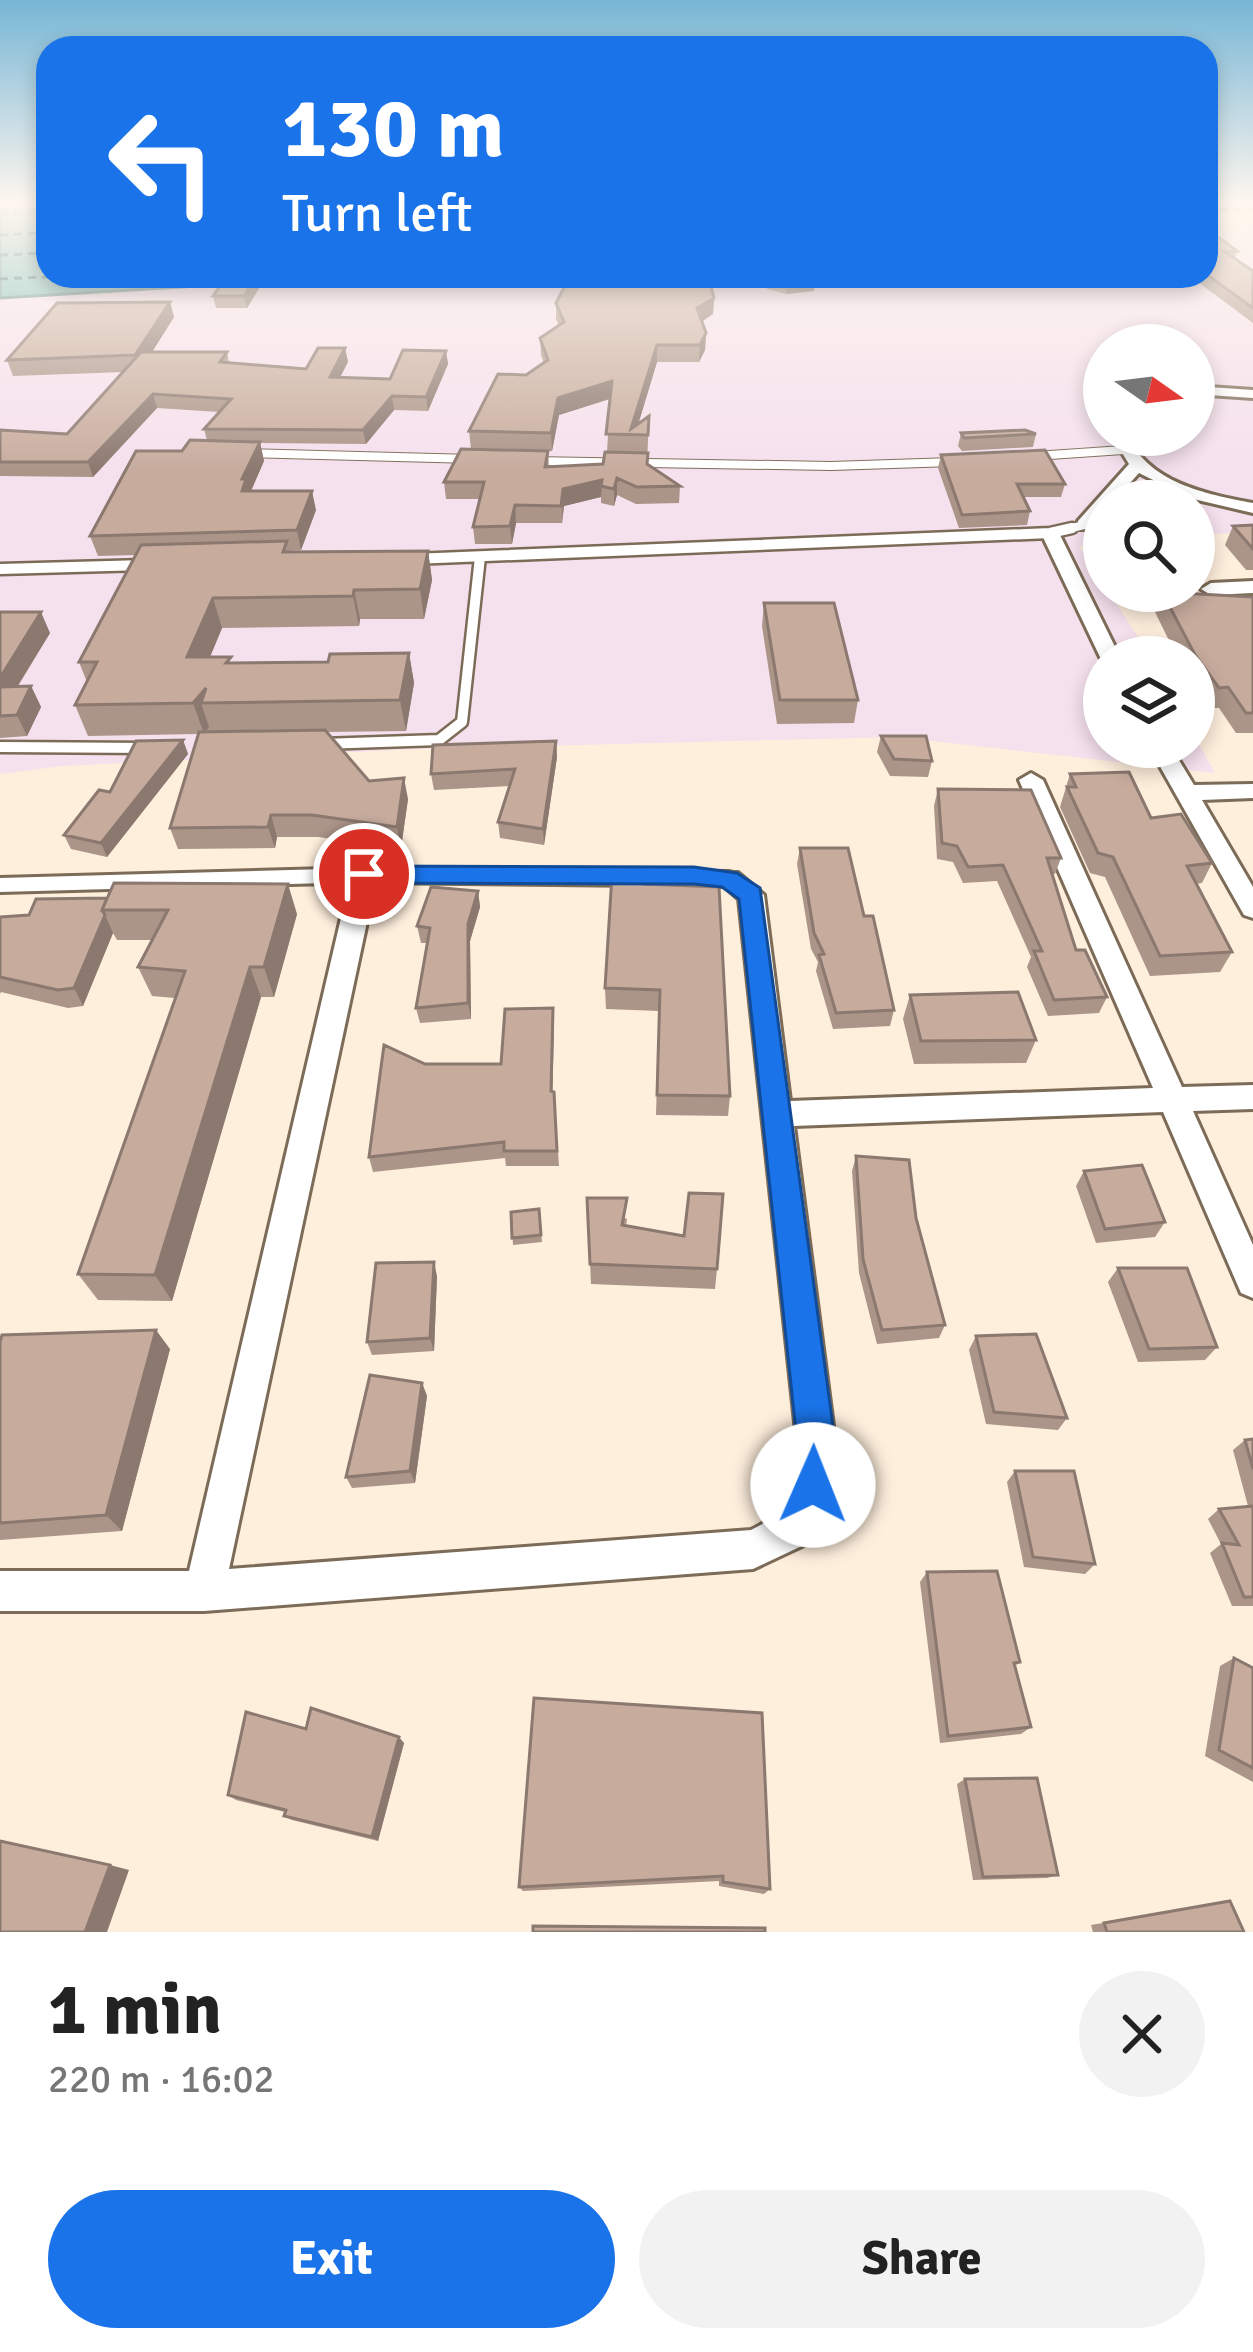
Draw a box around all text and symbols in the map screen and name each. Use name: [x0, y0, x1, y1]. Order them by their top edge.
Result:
text: 130 m: [282, 77, 504, 181]
icon: left: [84, 84, 240, 240]
text: Turn left: [282, 180, 472, 247]
north arrow: [1083, 324, 1215, 456]
map controls: [1083, 324, 1215, 768]
button: search: [1083, 480, 1215, 612]
button: layers: [1083, 636, 1215, 768]
pin: [313, 823, 415, 925]
icon: arrive: [331, 841, 397, 907]
position arrow: [750, 1422, 876, 1548]
text: 1 min: [48, 1965, 222, 2054]
button: close: [1079, 1971, 1205, 2097]
text: 220 m · 16:02: [48, 2055, 275, 2103]
button: Exit: [48, 2190, 615, 2328]
button: Share: [639, 2190, 1205, 2328]

